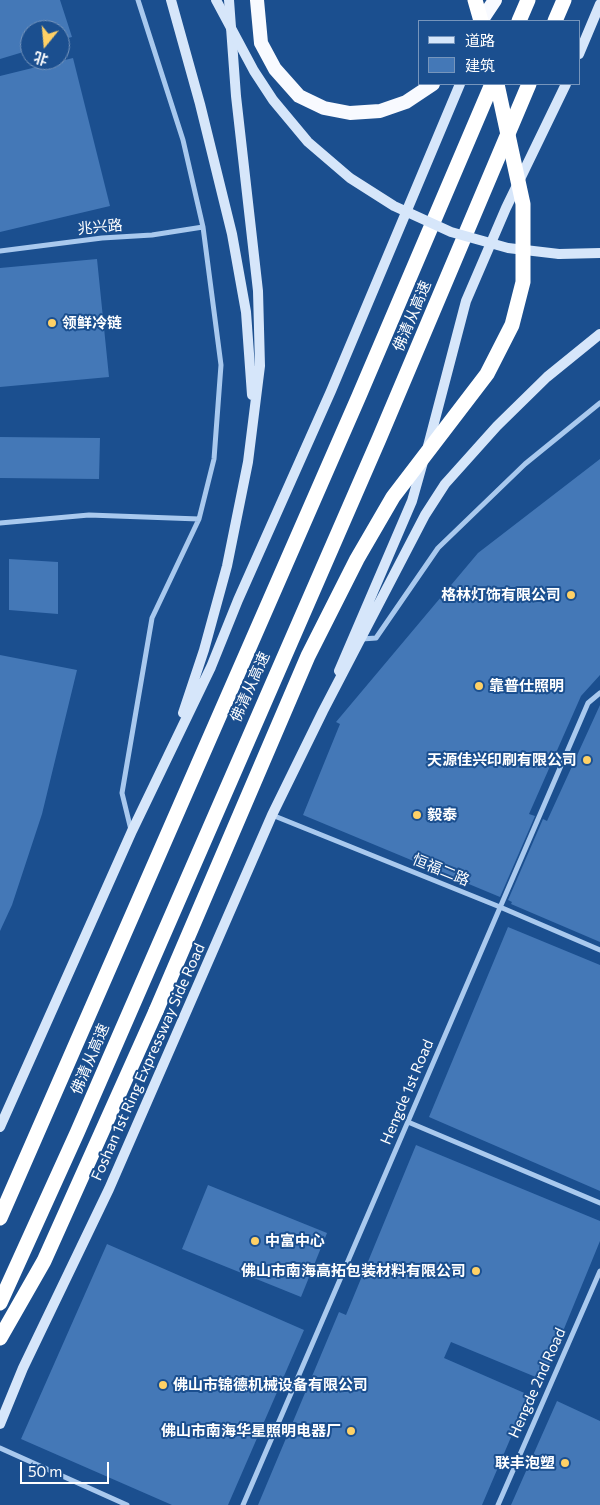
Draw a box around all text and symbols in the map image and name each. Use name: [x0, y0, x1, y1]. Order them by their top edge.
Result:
north arrow: [20, 20, 70, 70]
legend: [418, 20, 580, 85]
text: 道路: [465, 31, 495, 49]
text: 北: [32, 49, 50, 69]
text: 建筑: [465, 56, 495, 74]
street label: 兆兴路: [77, 216, 123, 238]
street label: 佛清从高速: [389, 278, 435, 354]
place label: 领鲜冷链: [62, 314, 122, 332]
marker: 领鲜冷链: [46, 317, 58, 329]
place label: 格林灯饰有限公司: [441, 586, 561, 604]
marker: 格林灯饰有限公司: [565, 589, 577, 601]
street label: 佛清从高速: [227, 649, 273, 725]
place label: 靠普仕照明: [489, 677, 564, 695]
marker: 靠普仕照明: [473, 680, 485, 692]
place label: 天源佳兴印刷有限公司: [427, 751, 577, 769]
marker: 天源佳兴印刷有限公司: [581, 754, 593, 766]
place label: 毅泰: [427, 806, 457, 824]
marker: 毅泰: [411, 809, 423, 821]
street label: 恒福二路: [410, 850, 472, 890]
street label: Foshan 1st Ring Expressway Side Road: [87, 941, 209, 1183]
street label: 佛清从高速: [67, 1021, 113, 1097]
street label: Hengde 1st Road: [377, 1037, 437, 1147]
place label: 中富中心: [265, 1232, 325, 1250]
marker: 中富中心: [249, 1235, 261, 1247]
place label: 佛山市南海高拓包装材料有限公司: [241, 1262, 466, 1280]
marker: 佛山市南海高拓包装材料有限公司: [470, 1265, 482, 1277]
street label: Hengde 2nd Road: [505, 1325, 569, 1441]
place label: 佛山市锦德机械设备有限公司: [173, 1376, 368, 1394]
marker: 佛山市锦德机械设备有限公司: [157, 1379, 169, 1391]
place label: 佛山市南海华星照明电器厂: [161, 1422, 341, 1440]
marker: 佛山市南海华星照明电器厂: [345, 1425, 357, 1437]
scale bar: [22, 1452, 111, 1484]
place label: 联丰泡塑: [495, 1454, 555, 1472]
marker: 联丰泡塑: [559, 1457, 571, 1469]
text: 50 m: [28, 1462, 62, 1480]

